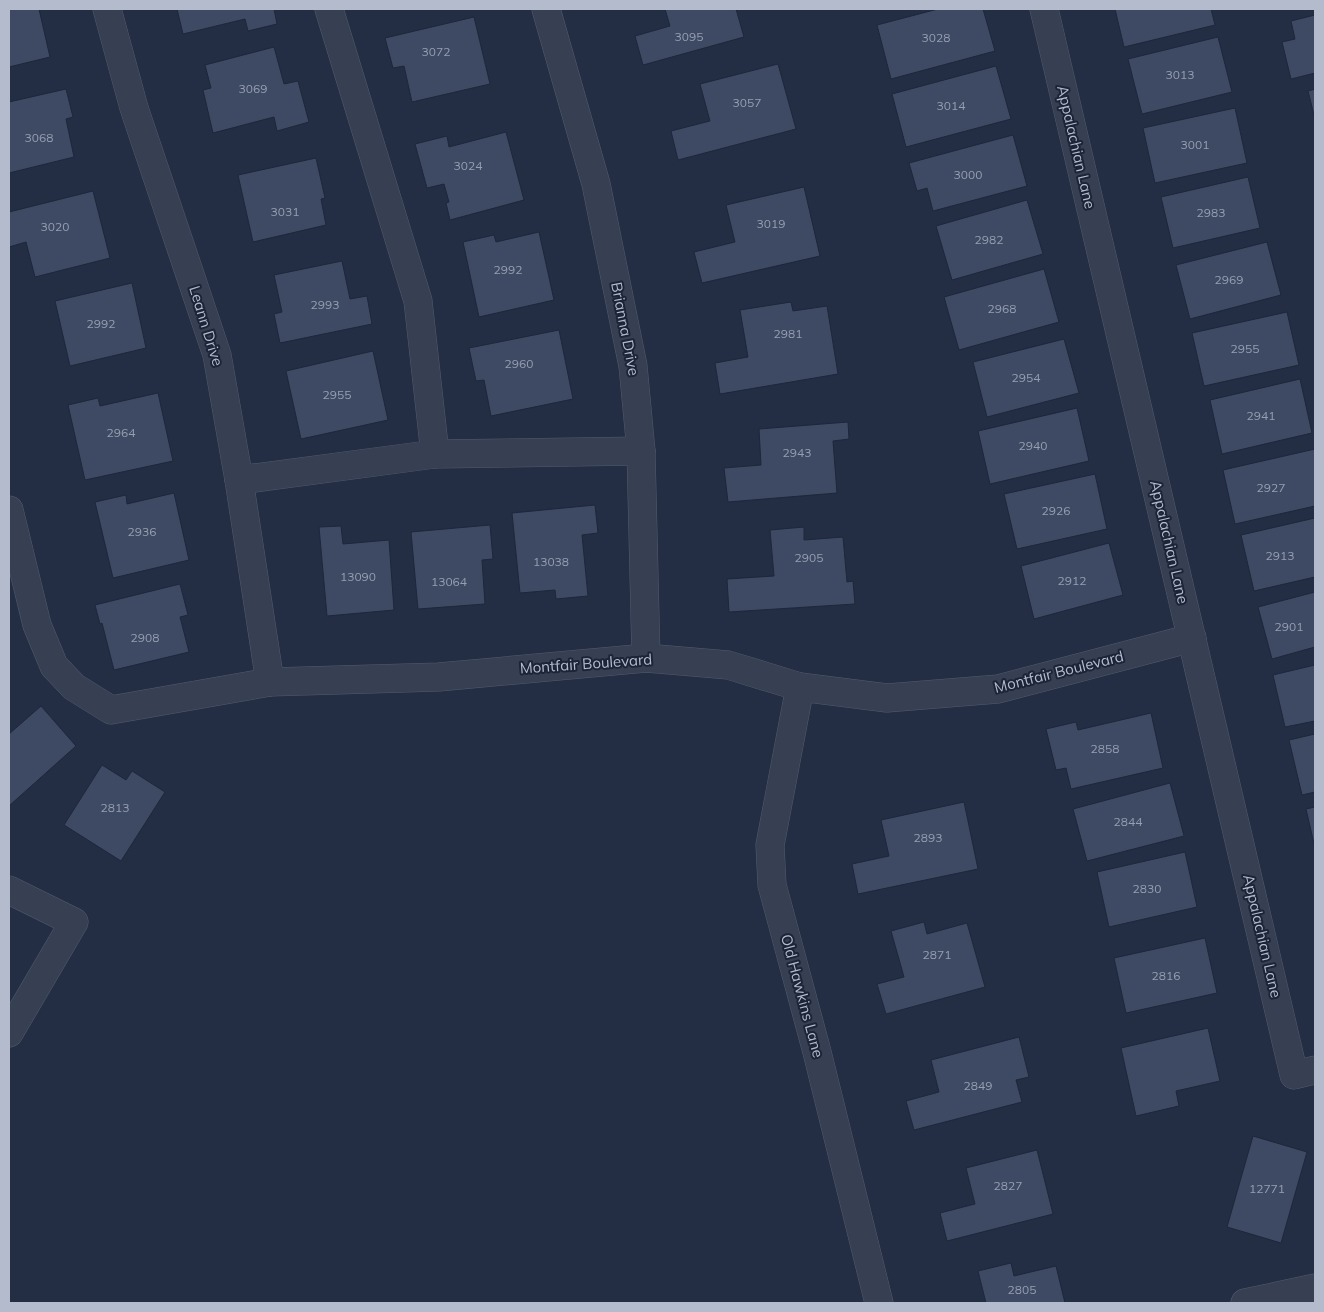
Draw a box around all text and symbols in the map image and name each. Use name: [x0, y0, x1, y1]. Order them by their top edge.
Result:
house number: 3095: [675, 29, 703, 44]
house number: 3028: [922, 30, 950, 45]
house number: 3072: [422, 44, 450, 59]
house number: 3013: [1166, 67, 1194, 82]
house number: 3069: [239, 81, 267, 96]
street label: Appalachian Lane: [1053, 83, 1100, 211]
house number: 3057: [733, 95, 761, 110]
house number: 3014: [937, 98, 965, 113]
house number: 3068: [25, 130, 53, 145]
house number: 3001: [1181, 137, 1209, 152]
house number: 3024: [454, 158, 482, 173]
house number: 3000: [954, 167, 982, 182]
house number: 3031: [271, 204, 299, 219]
house number: 2983: [1197, 205, 1225, 220]
house number: 3019: [757, 216, 785, 231]
house number: 3020: [41, 219, 69, 234]
house number: 2982: [975, 232, 1003, 247]
house number: 2992: [494, 262, 522, 277]
house number: 2969: [1215, 272, 1243, 287]
street label: Brianna Drive: [607, 280, 644, 377]
street label: Leann Drive: [185, 283, 228, 368]
house number: 2993: [311, 297, 339, 312]
house number: 2968: [988, 301, 1016, 316]
house number: 2992: [87, 316, 115, 331]
house number: 2981: [774, 326, 802, 341]
house number: 2955: [1231, 341, 1259, 356]
house number: 2960: [505, 356, 533, 371]
house number: 2954: [1012, 370, 1040, 385]
house number: 2955: [323, 387, 351, 402]
house number: 2941: [1247, 408, 1275, 423]
house number: 2964: [107, 425, 135, 440]
house number: 2940: [1019, 438, 1047, 453]
house number: 2943: [783, 445, 811, 460]
street label: Appalachian Lane: [1146, 478, 1193, 606]
house number: 2927: [1257, 480, 1285, 495]
house number: 2926: [1042, 503, 1070, 518]
house number: 2936: [128, 524, 156, 539]
house number: 2913: [1266, 548, 1294, 563]
house number: 2905: [795, 550, 823, 565]
house number: 13038: [533, 554, 569, 569]
house number: 13090: [340, 569, 376, 584]
house number: 2912: [1058, 573, 1086, 588]
house number: 13064: [431, 574, 467, 589]
house number: 2901: [1275, 619, 1303, 634]
house number: 2908: [131, 630, 159, 645]
street label: Montfair Boulevard: [992, 646, 1126, 697]
street label: Montfair Boulevard: [519, 649, 653, 678]
house number: 2858: [1091, 741, 1119, 756]
house number: 2813: [101, 800, 129, 815]
house number: 2844: [1114, 814, 1142, 829]
house number: 2893: [914, 830, 942, 845]
street label: Appalachian Lane: [1239, 872, 1286, 1000]
house number: 2830: [1133, 881, 1161, 896]
street label: Old Hawkins Lane: [777, 932, 828, 1060]
house number: 2871: [923, 947, 951, 962]
house number: 2816: [1152, 968, 1180, 983]
house number: 2849: [964, 1078, 992, 1093]
house number: 2827: [994, 1178, 1022, 1193]
house number: 12771: [1249, 1181, 1285, 1196]
house number: 2805: [1008, 1282, 1036, 1297]

